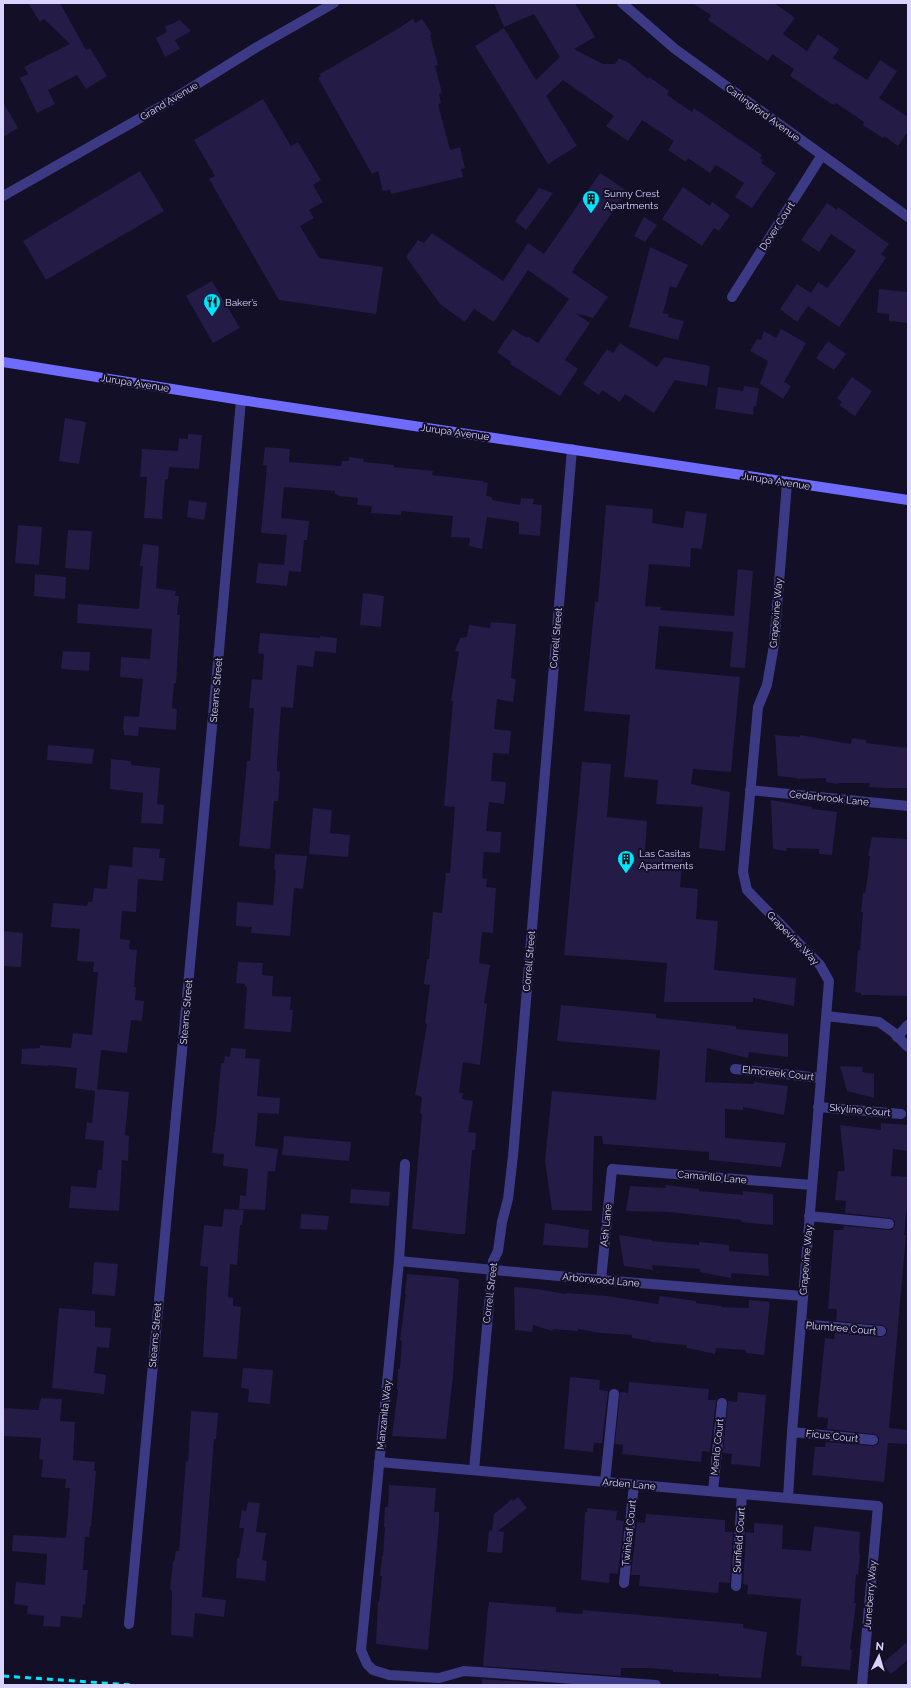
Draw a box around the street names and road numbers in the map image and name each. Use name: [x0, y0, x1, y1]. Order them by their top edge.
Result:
street label: Grand Avenue: [138, 79, 200, 123]
street label: Carlingford Avenue: [724, 82, 802, 144]
street label: Dover Court: [757, 199, 797, 252]
street label: Jurupa Avenue: [100, 372, 170, 394]
street label: Jurupa Avenue: [420, 422, 490, 442]
street label: Jurupa Avenue: [741, 470, 811, 492]
street label: Grapevine Way: [767, 577, 785, 648]
street label: Correll Street: [548, 607, 564, 669]
street label: Stearns Street: [208, 656, 224, 723]
street label: Cedarbrook Lane: [789, 788, 870, 808]
street label: Grapevine Way: [765, 909, 822, 967]
street label: Correll Street: [521, 930, 537, 992]
street label: Stearns Street: [178, 978, 194, 1045]
street label: Elmcreek Court: [742, 1064, 815, 1082]
street label: Skyline Court: [829, 1102, 892, 1118]
street label: Camarillo Lane: [677, 1168, 747, 1186]
street label: Ash Lane: [598, 1203, 614, 1247]
street label: Grapevine Way: [797, 1224, 815, 1295]
street label: Correll Street: [481, 1261, 499, 1324]
street label: Arborwood Lane: [562, 1271, 640, 1289]
street label: Stearns Street: [147, 1301, 163, 1368]
street label: Plumtree Court: [805, 1319, 877, 1337]
street label: Manzanita Way: [375, 1379, 393, 1450]
street label: Menlo Court: [709, 1417, 726, 1476]
street label: Ficus Court: [805, 1428, 859, 1444]
street label: Arden Lane: [602, 1476, 656, 1492]
street label: Twinleaf Court: [620, 1499, 638, 1567]
street label: Sunfield Court: [731, 1506, 747, 1573]
street label: Juneberry Way: [861, 1559, 879, 1630]

